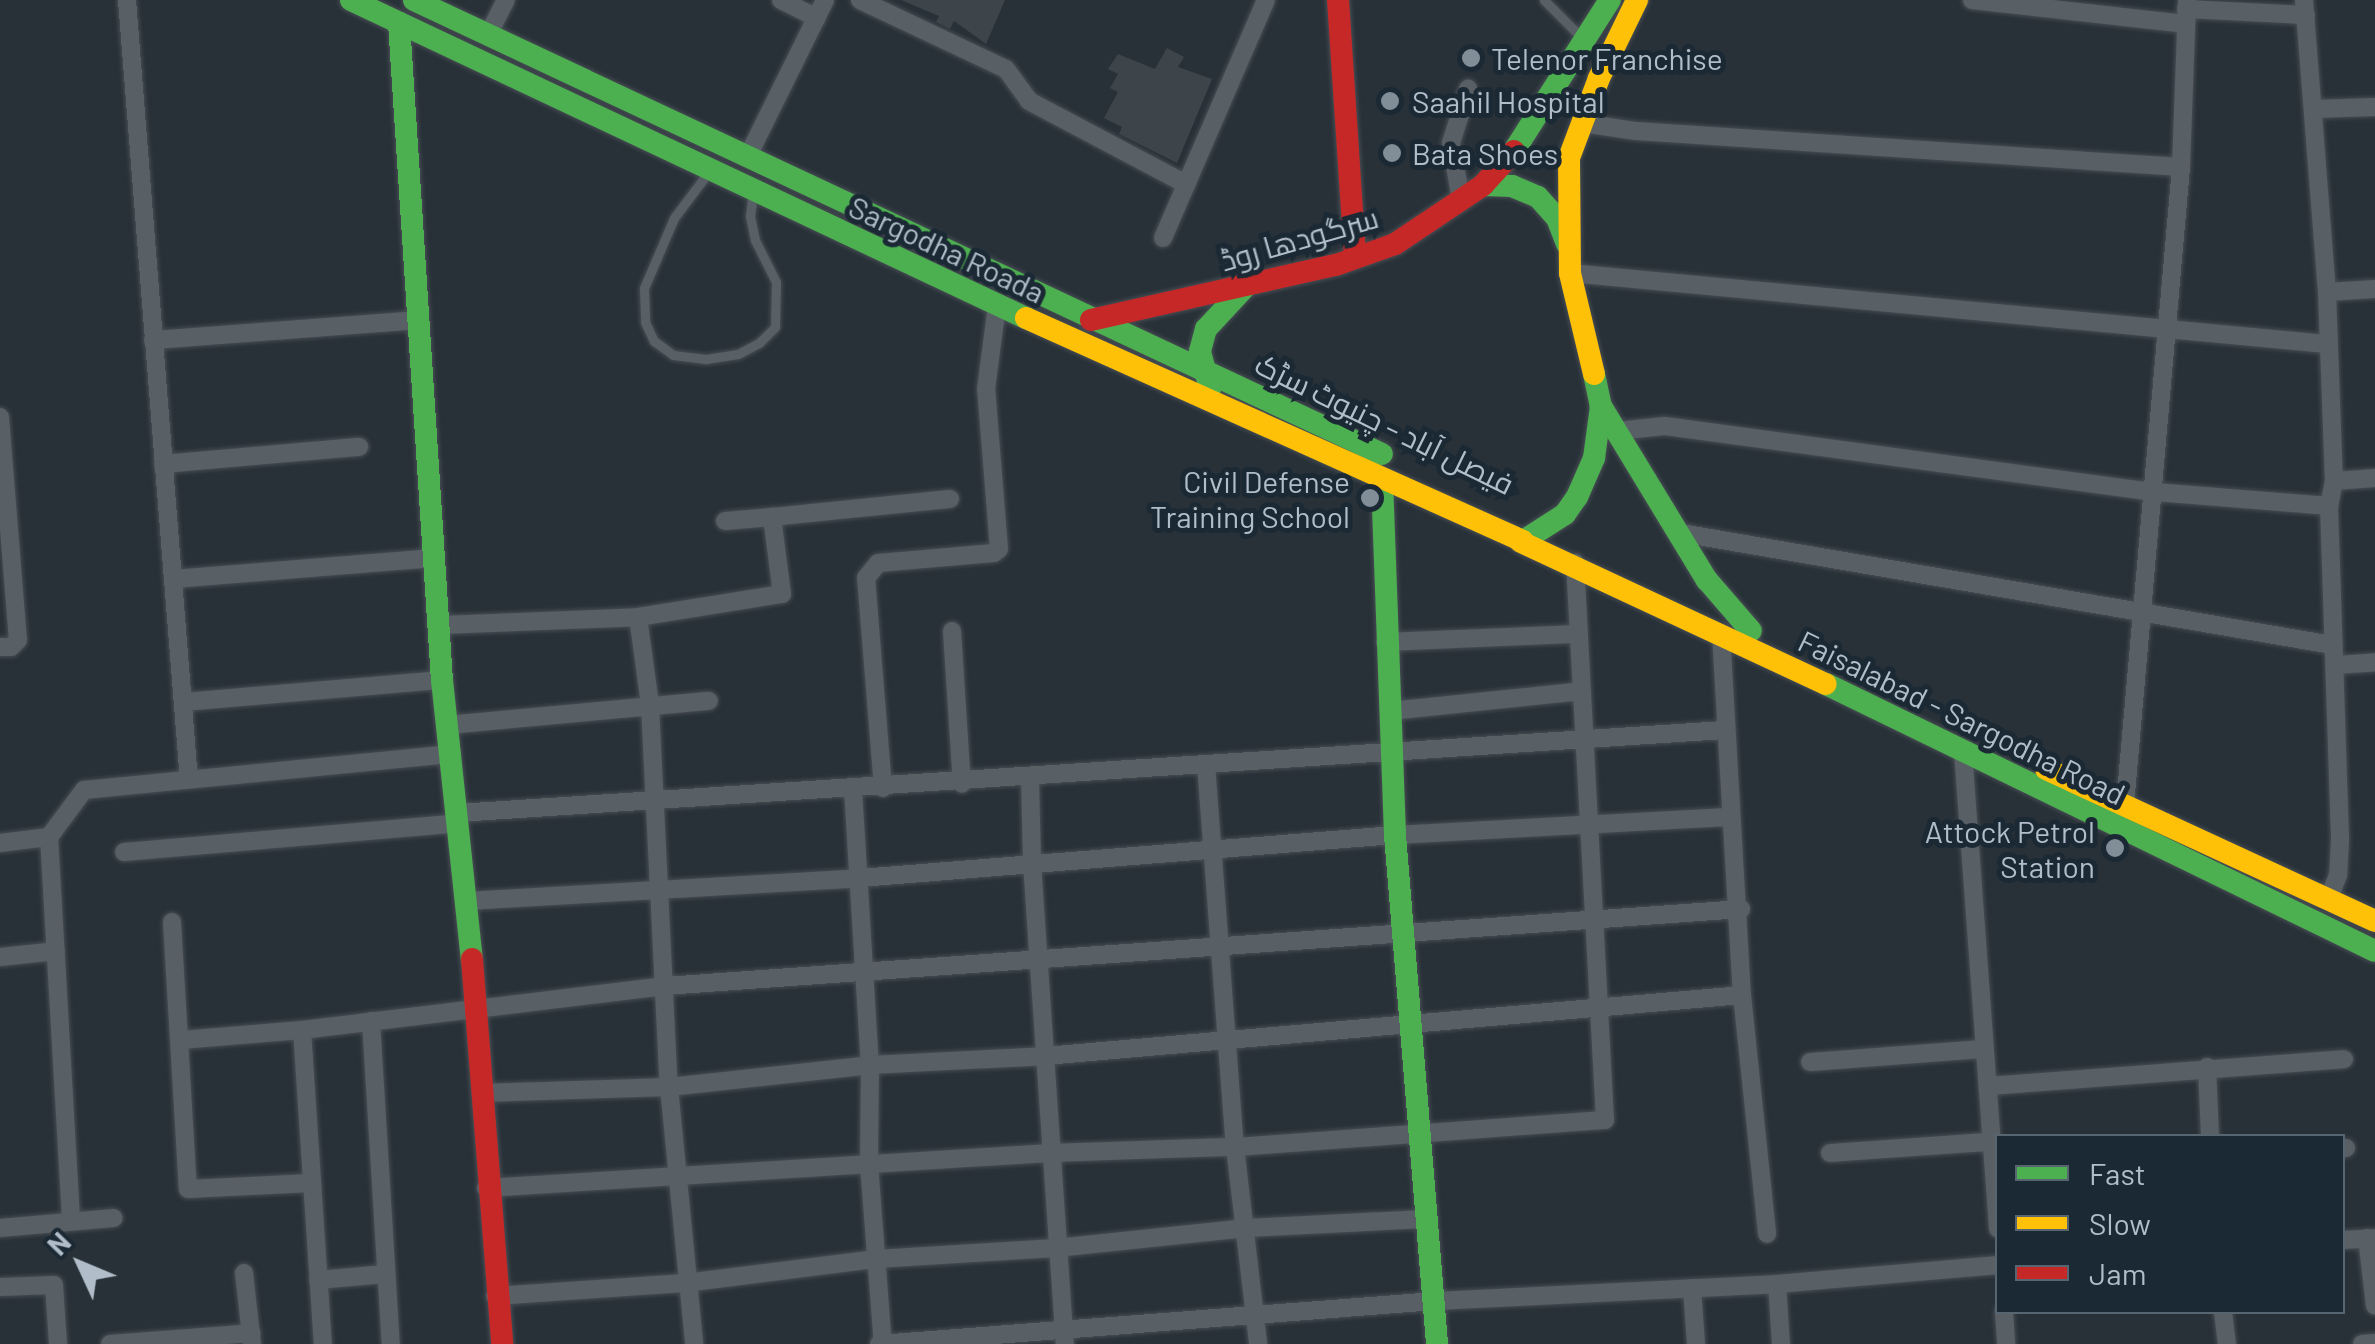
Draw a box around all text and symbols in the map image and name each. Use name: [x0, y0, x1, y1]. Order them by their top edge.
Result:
place label: Telenor Franchise: [1491, 40, 1723, 76]
marker: Telenor Franchise: [1460, 47, 1482, 69]
place label: Saahil Hospital: [1412, 83, 1605, 119]
marker: Saahil Hospital: [1377, 88, 1403, 114]
place label: Bata Shoes: [1412, 135, 1558, 171]
marker: Bata Shoes: [1381, 142, 1403, 164]
street label: Sargodha Roada: [844, 188, 1050, 310]
street label: سرگودھا روڈ: [1216, 198, 1382, 278]
street label: فیصل آباد – چنیوٹ سڑک: [1250, 345, 1520, 501]
place label: Civil Defense Training School: [1150, 463, 1350, 534]
marker: Civil Defense Training School: [1359, 487, 1381, 509]
street label: Faisalabad - Sargodha Road: [1793, 622, 2131, 812]
place label: Attock Petrol Station: [1925, 813, 2095, 884]
marker: Attock Petrol Station: [2104, 837, 2126, 859]
legend: [1995, 1134, 2345, 1314]
text: Fast: [2089, 1155, 2146, 1191]
text: Slow: [2089, 1205, 2151, 1241]
north arrow: [30, 1214, 130, 1314]
text: N: [40, 1225, 77, 1262]
text: Jam: [2089, 1255, 2146, 1291]

